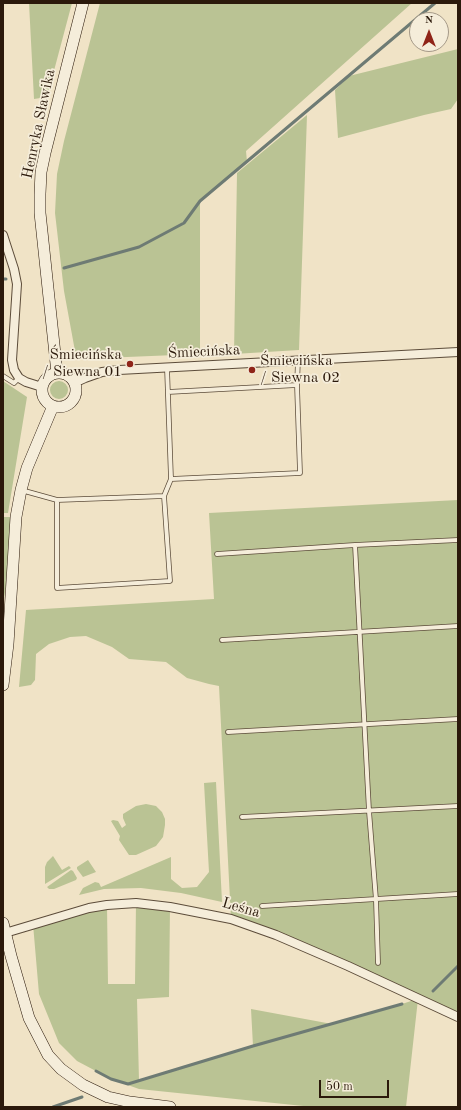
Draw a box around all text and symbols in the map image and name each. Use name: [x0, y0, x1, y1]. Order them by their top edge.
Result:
north arrow: [409, 12, 449, 52]
text: N: [425, 15, 433, 26]
street label: Henryka Sławika: [19, 67, 59, 181]
street label: Śmiecińska: [167, 341, 241, 363]
place label: Śmiecińska / Siewna 01: [42, 346, 122, 381]
place label: Śmiecińska / Siewna 02: [260, 352, 340, 387]
marker: Śmiecińska / Siewna 01: [125, 359, 135, 369]
marker: Śmiecińska / Siewna 02: [247, 365, 257, 375]
street label: Leśna: [220, 894, 262, 922]
scale bar: [321, 1072, 391, 1098]
text: 50 m: [326, 1081, 353, 1093]

